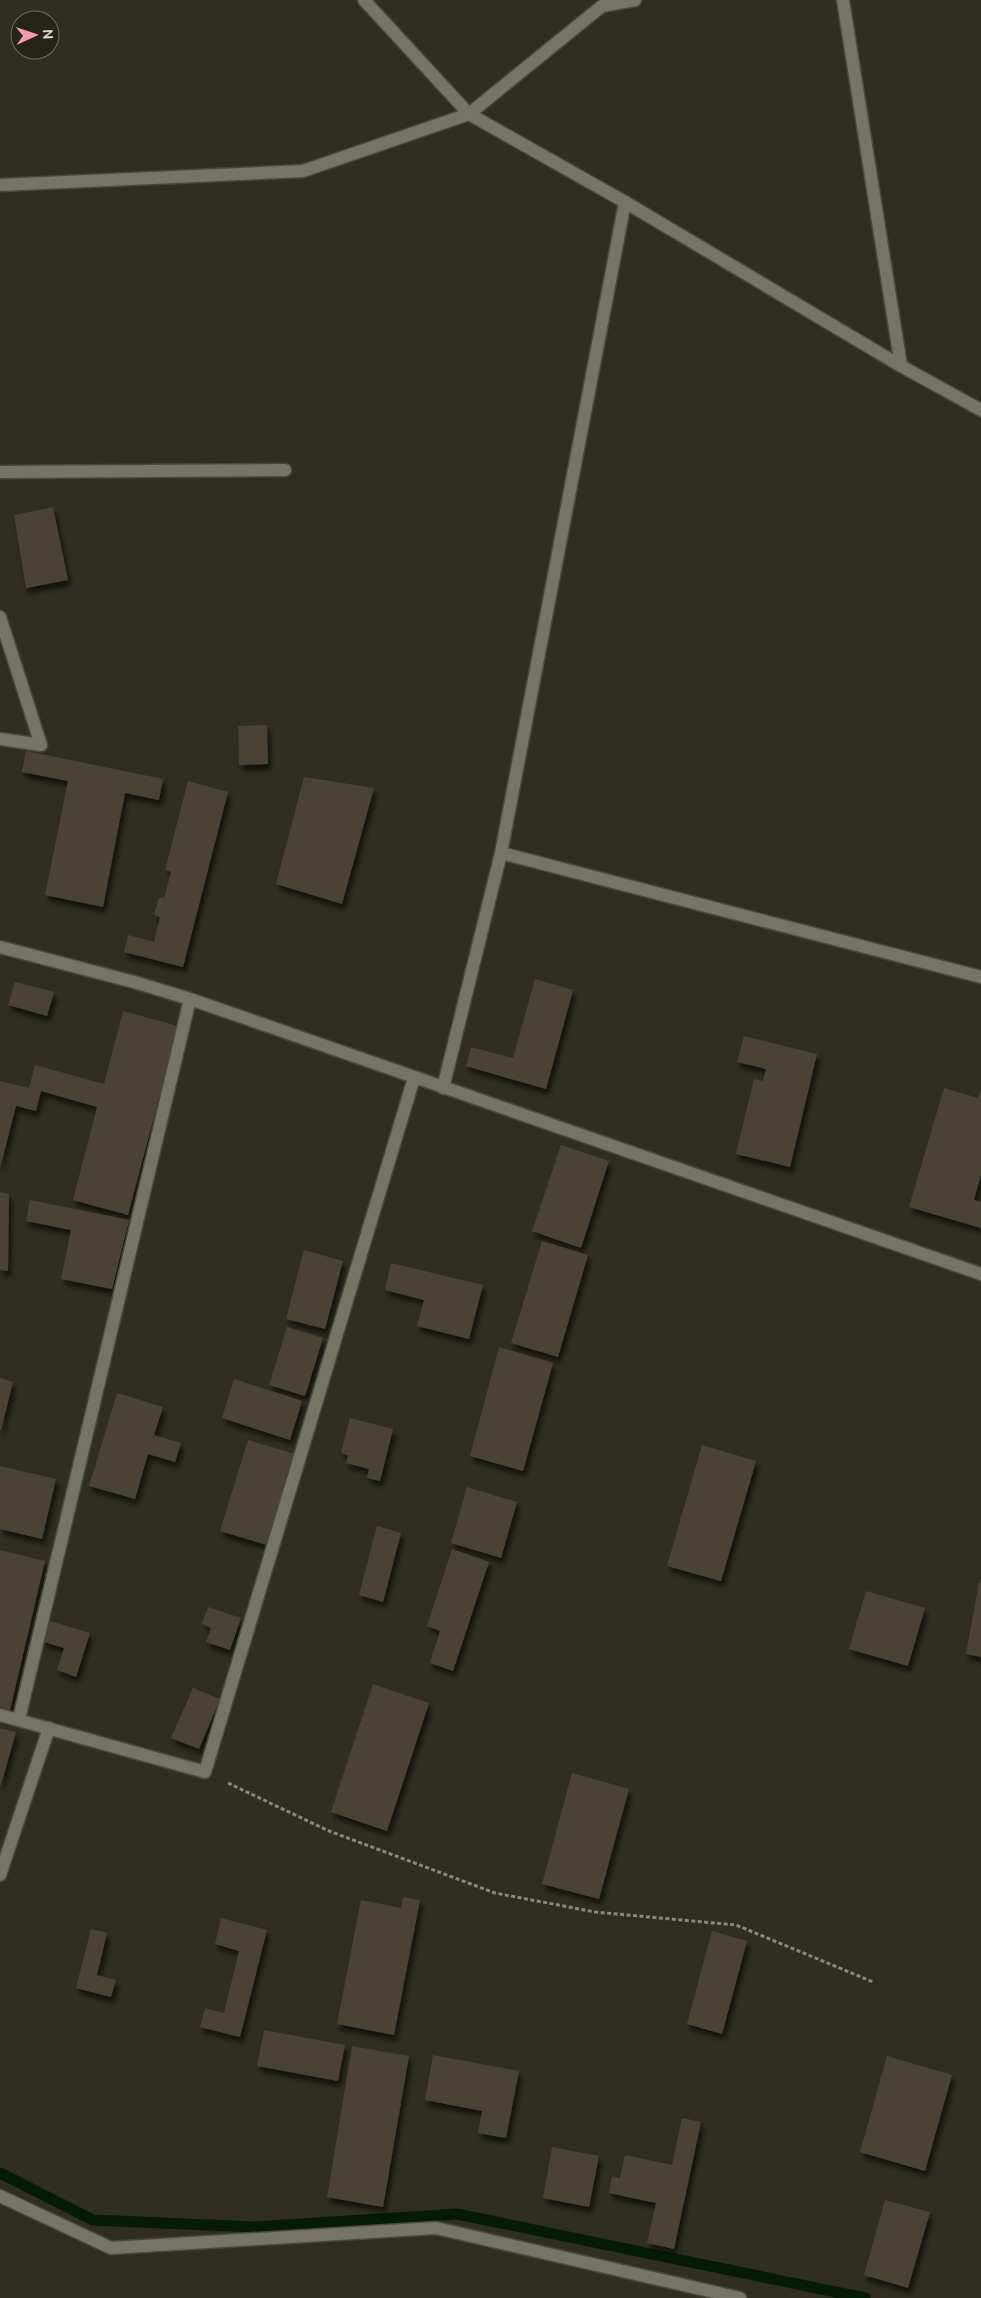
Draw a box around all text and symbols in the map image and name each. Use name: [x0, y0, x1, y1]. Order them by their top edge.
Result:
north arrow: [10, 10, 60, 60]
text: N: [40, 29, 56, 40]

